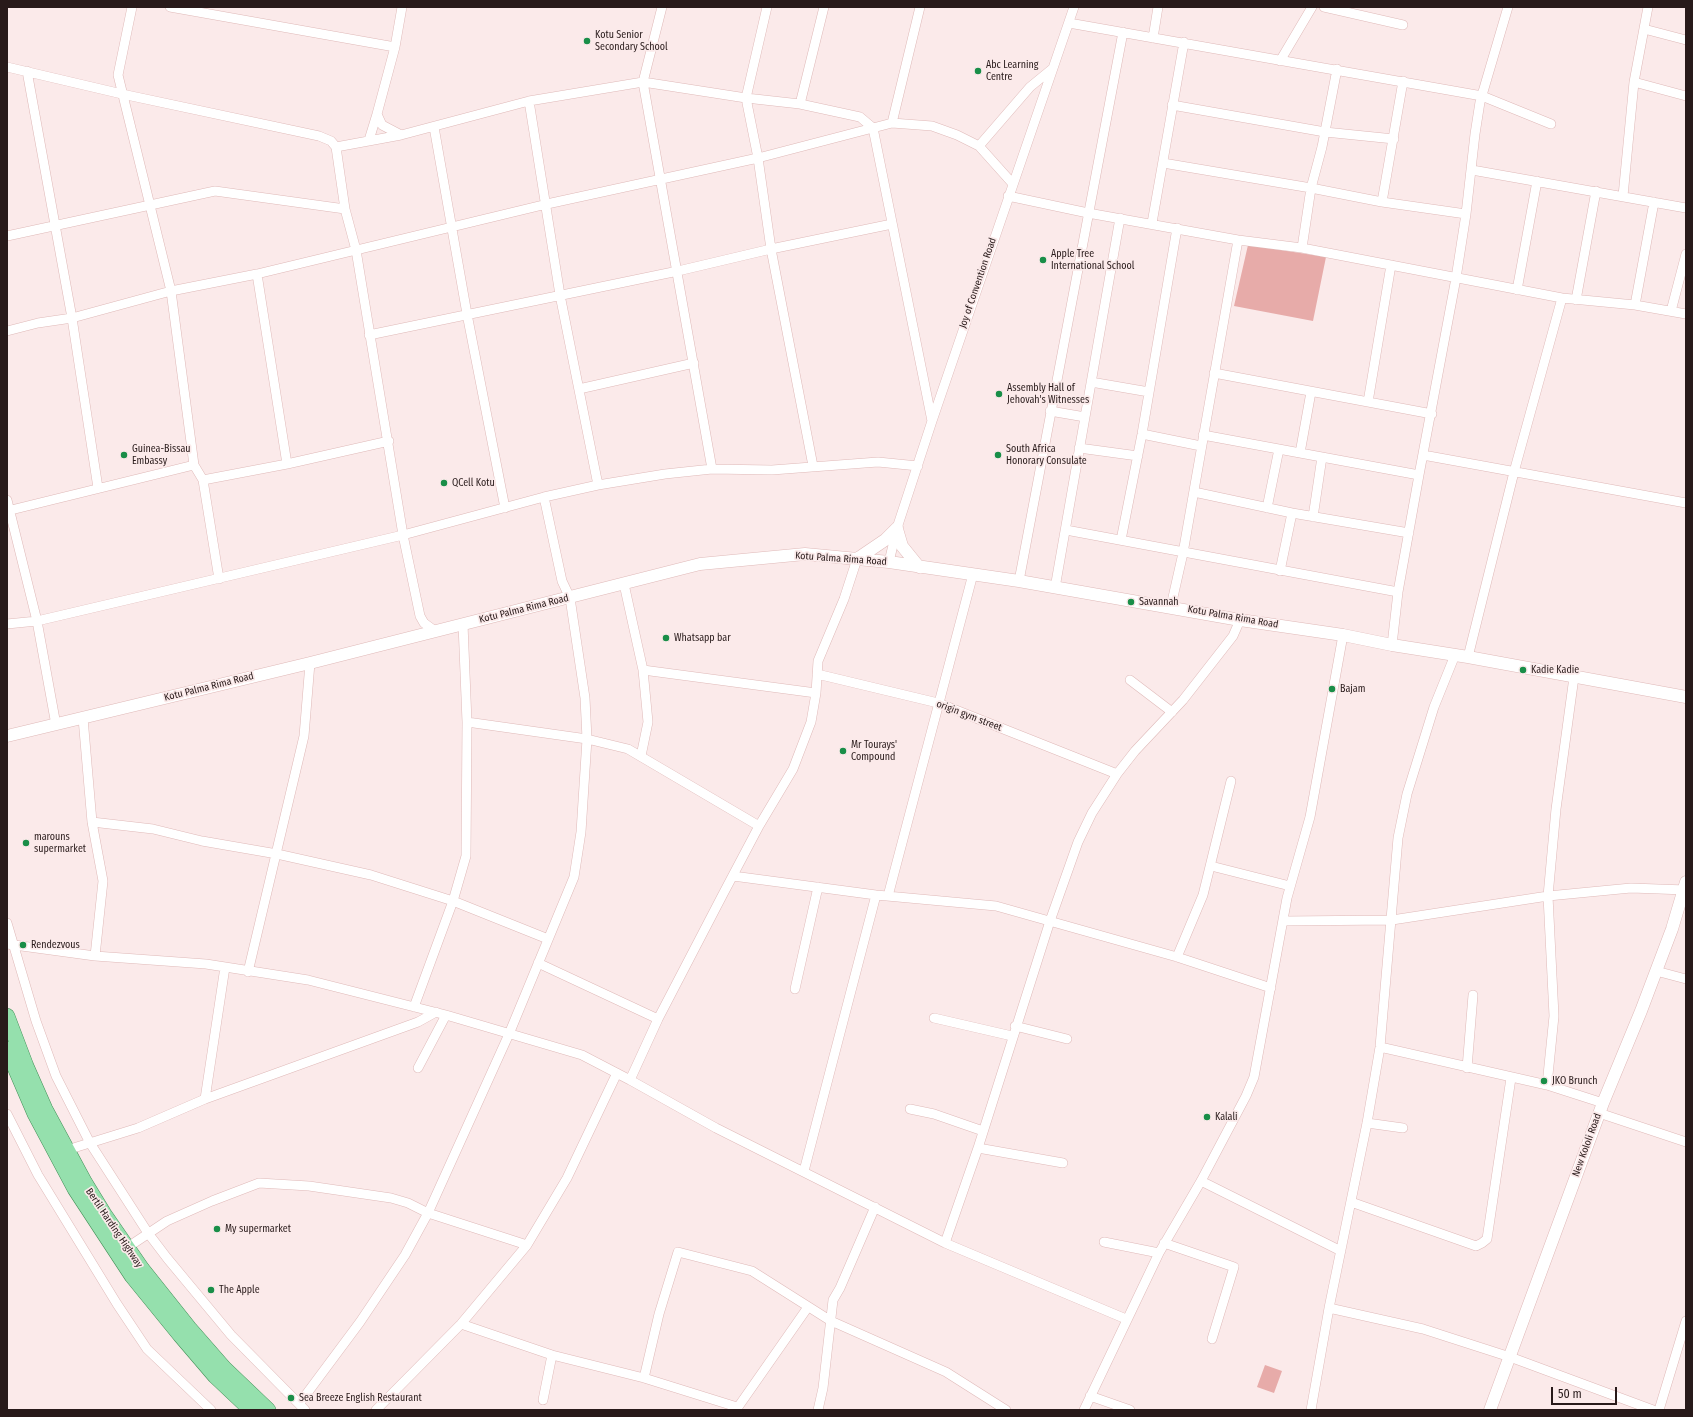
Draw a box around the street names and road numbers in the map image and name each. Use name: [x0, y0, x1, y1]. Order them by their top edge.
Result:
street label: Joy of Convention Road: [957, 236, 999, 330]
street label: Kotu Palma Rima Road: [795, 550, 887, 568]
street label: Kotu Palma Rima Road: [478, 592, 570, 626]
street label: Kotu Palma Rima Road: [1187, 603, 1279, 631]
street label: Kotu Palma Rima Road: [163, 670, 255, 704]
street label: origin gym street: [935, 698, 1003, 734]
street label: New Kololi Road: [1570, 1112, 1604, 1178]
street label: Bertil Harding Highway: [83, 1186, 145, 1270]

